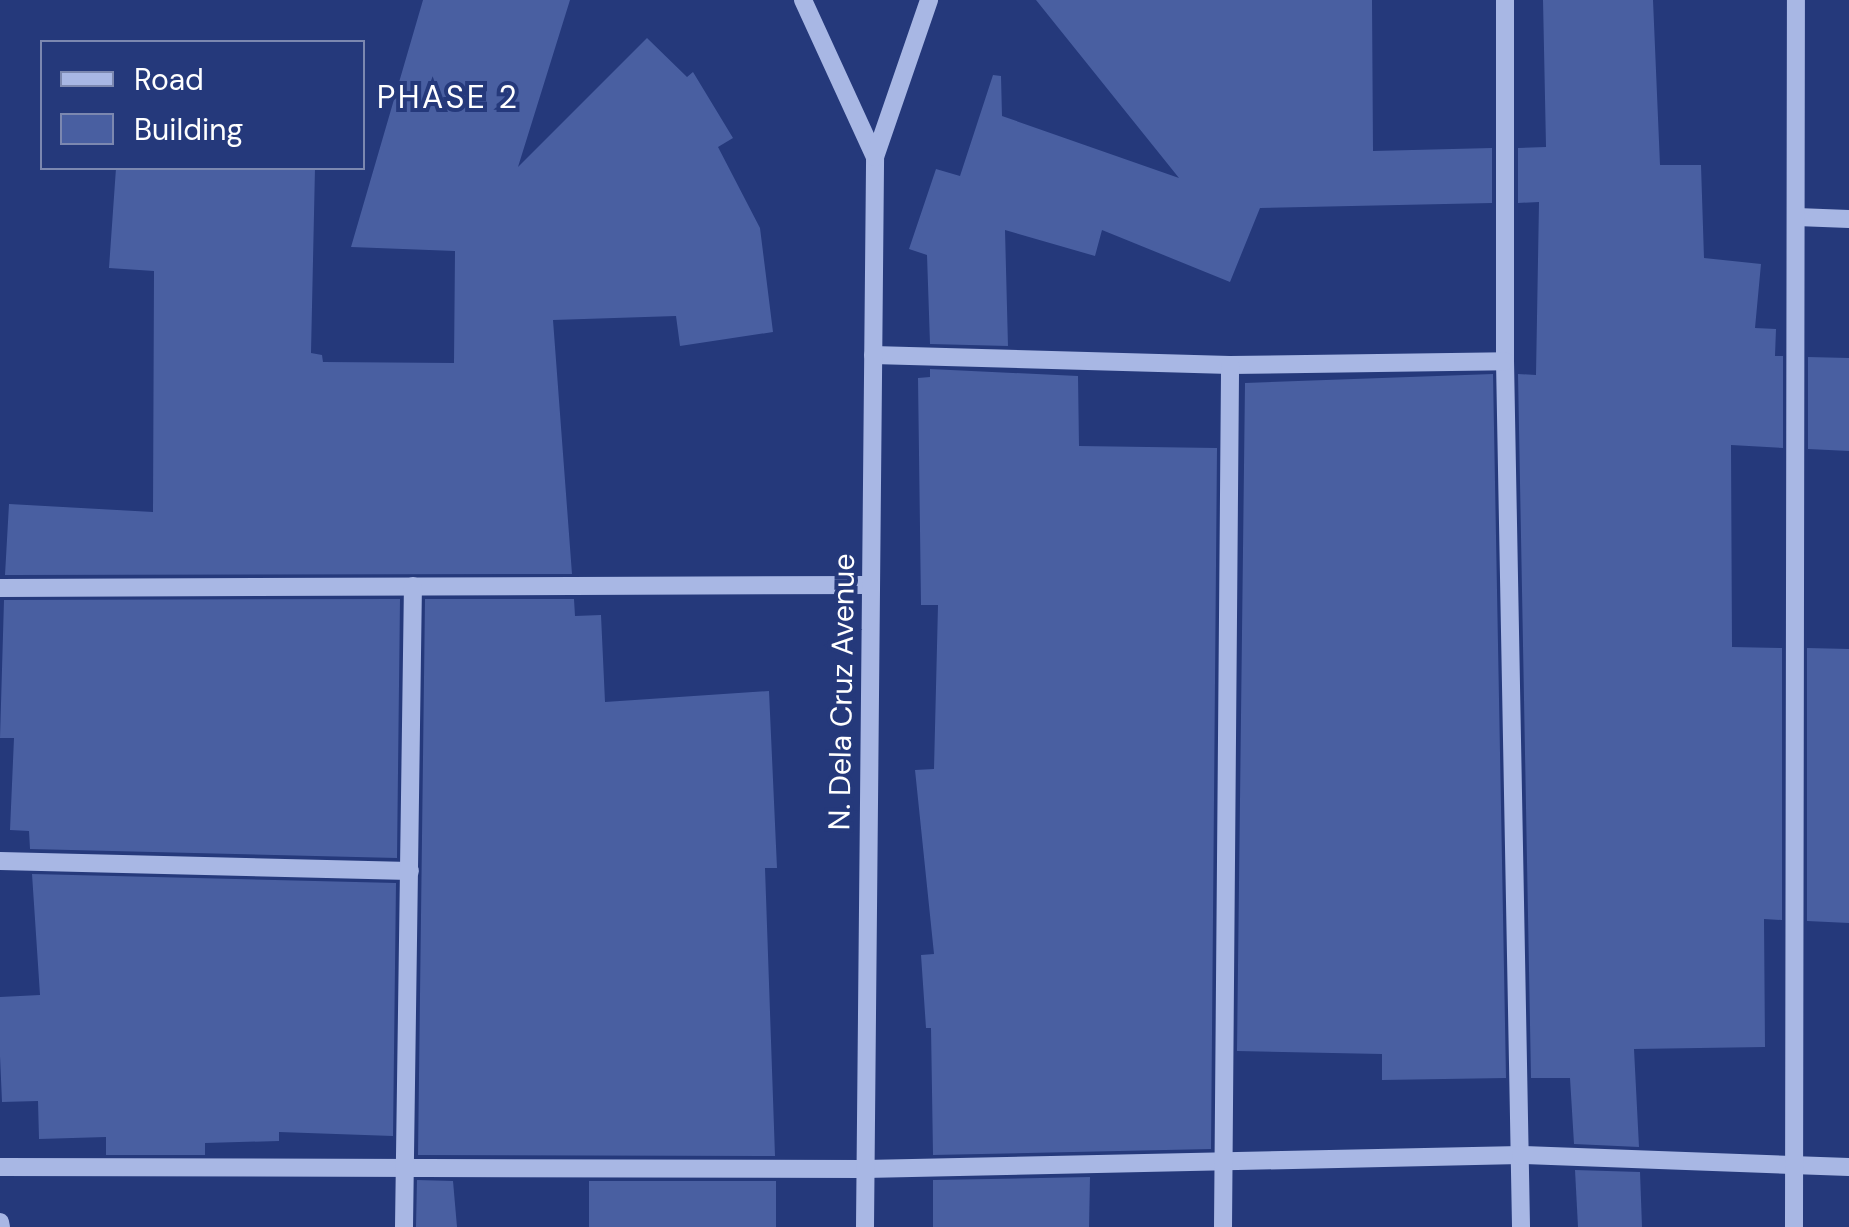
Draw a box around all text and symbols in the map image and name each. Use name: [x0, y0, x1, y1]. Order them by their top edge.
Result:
legend: [40, 40, 365, 170]
text: Road: [134, 60, 204, 99]
district label: PHASE 2: [377, 78, 519, 116]
text: Building: [134, 110, 243, 149]
street label: N. Dela Cruz Avenue: [822, 553, 862, 831]

